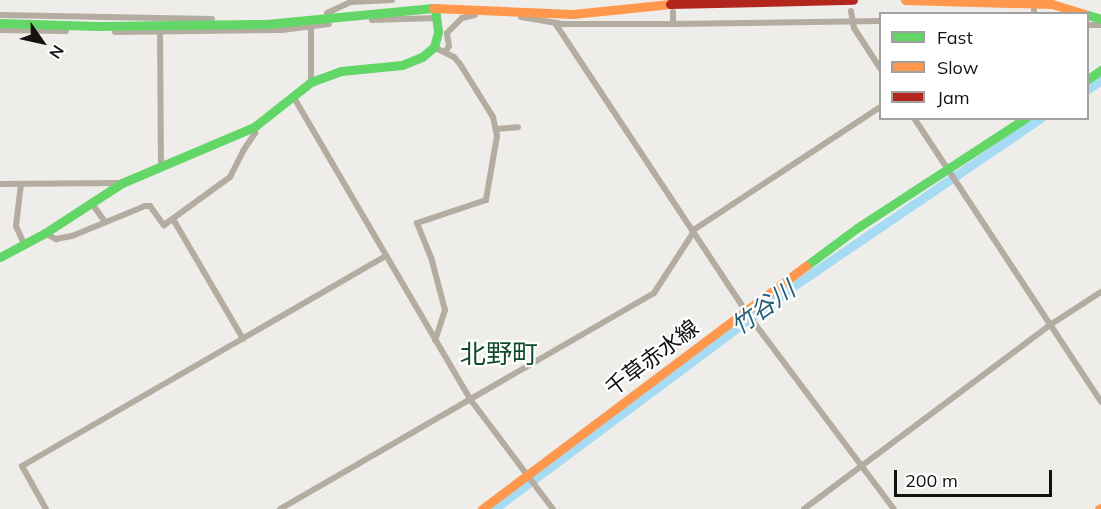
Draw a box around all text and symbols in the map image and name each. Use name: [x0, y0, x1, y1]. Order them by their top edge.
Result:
north arrow: [12, 12, 72, 72]
legend: [879, 12, 1089, 120]
text: Fast: [937, 26, 973, 49]
text: N: [45, 41, 69, 63]
text: Slow: [937, 56, 978, 79]
text: Jam: [937, 86, 970, 109]
water label: 竹谷川: [725, 275, 801, 341]
street label: 千草赤水線: [600, 314, 704, 402]
district label: 北野町: [460, 338, 538, 370]
scale bar: [897, 458, 1054, 496]
text: 200 m: [905, 469, 958, 492]

